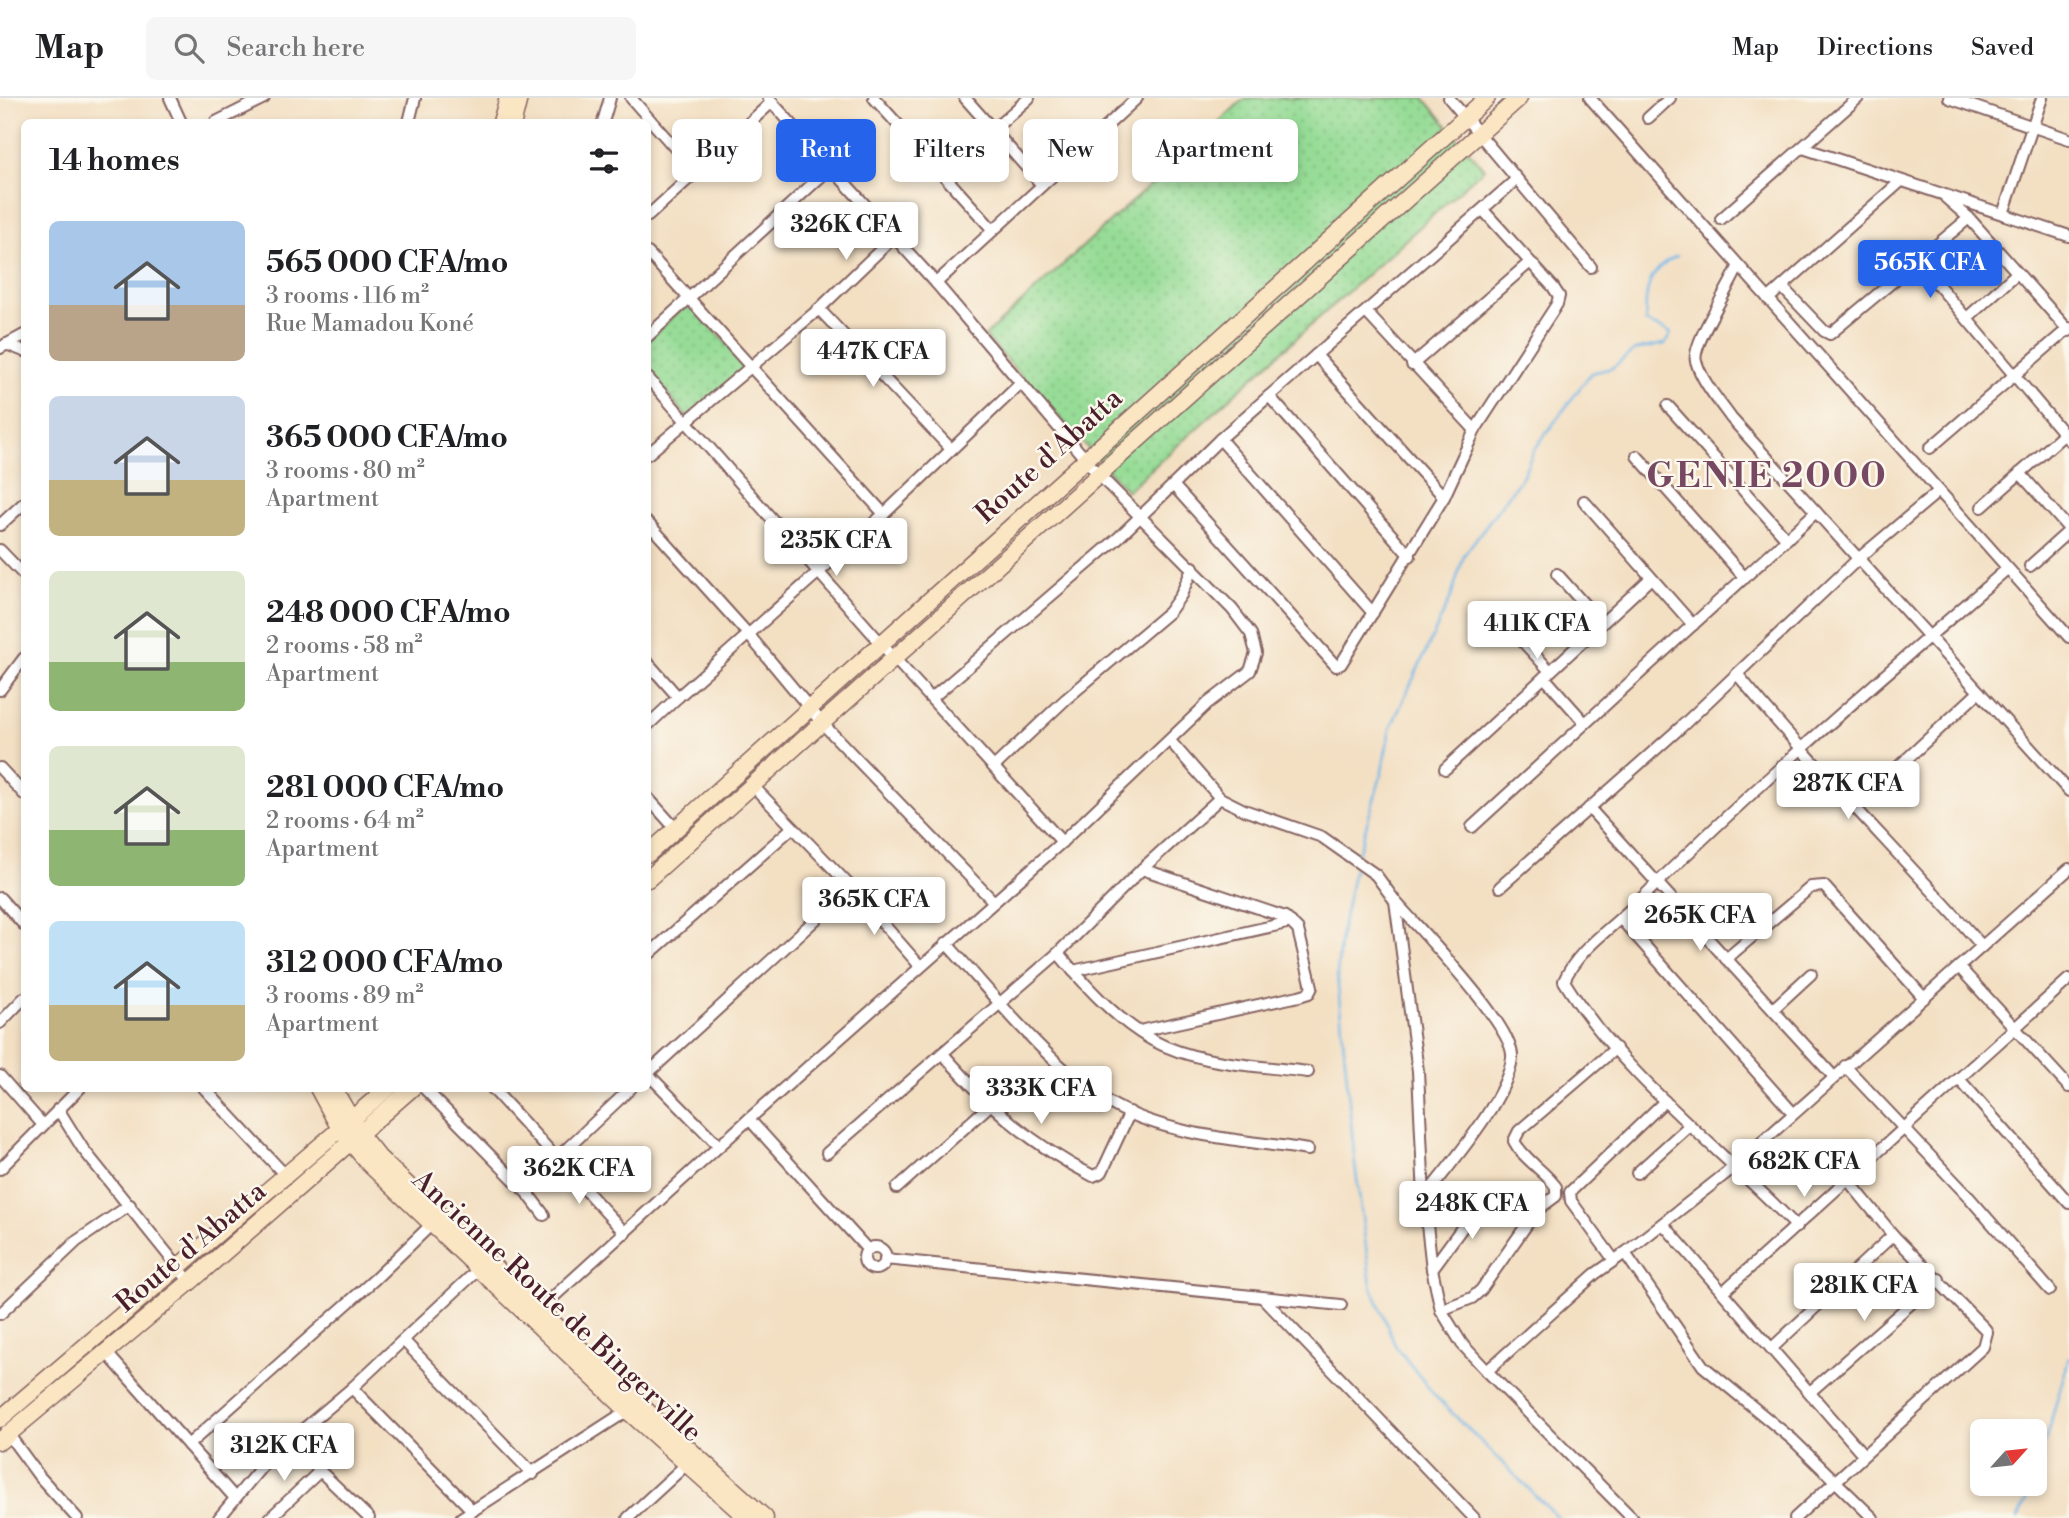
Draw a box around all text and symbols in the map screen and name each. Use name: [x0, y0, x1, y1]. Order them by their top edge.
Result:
search box: [146, 17, 636, 80]
text: Map: [35, 28, 104, 69]
icon: search: [170, 29, 208, 67]
text: Search here: [226, 32, 365, 64]
text: Map: [1732, 33, 1779, 63]
text: Directions: [1817, 33, 1933, 63]
text: Saved: [1971, 33, 2034, 63]
chip: Buy: [672, 119, 762, 182]
chip: Rent: [776, 119, 876, 182]
chip: Filters: [890, 119, 1009, 182]
chip: New: [1023, 119, 1118, 182]
chip: Apartment: [1132, 119, 1298, 182]
text: 14 homes: [49, 142, 180, 180]
icon: filters: [585, 142, 623, 180]
pin: 326K CFA: [774, 202, 918, 262]
text: 326K CFA: [790, 211, 902, 239]
pin: 565K CFA: [1858, 240, 2002, 300]
text: 565 000 CFA/mo: [266, 244, 509, 282]
icon: home: [105, 249, 189, 333]
text: 565K CFA: [1874, 249, 1986, 277]
text: 3 rooms · 116 m²: [266, 282, 429, 310]
text: Rue Mamadou Koné: [266, 310, 474, 338]
pin: 447K CFA: [801, 330, 945, 389]
text: 447K CFA: [817, 338, 929, 366]
street label: Route d'Abatta: [968, 380, 1130, 531]
text: 365 000 CFA/mo: [266, 419, 508, 457]
icon: home: [105, 424, 189, 508]
district label: GENIE 2000: [1646, 455, 1888, 498]
text: 3 rooms · 80 m²: [266, 457, 425, 485]
text: Apartment: [266, 485, 379, 513]
pin: 235K CFA: [764, 518, 908, 578]
text: 235K CFA: [780, 527, 892, 555]
text: 248 000 CFA/mo: [266, 594, 511, 632]
icon: home: [105, 599, 189, 683]
pin: 411K CFA: [1465, 602, 1609, 661]
text: 411K CFA: [1484, 610, 1590, 638]
text: 2 rooms · 58 m²: [266, 632, 423, 660]
text: Apartment: [266, 660, 379, 688]
pin: 287K CFA: [1776, 762, 1920, 821]
text: 281 000 CFA/mo: [266, 769, 504, 807]
text: 287K CFA: [1792, 770, 1904, 798]
icon: home: [105, 774, 189, 858]
text: 2 rooms · 64 m²: [266, 807, 424, 835]
text: Apartment: [266, 835, 379, 863]
pin: 365K CFA: [802, 878, 946, 937]
text: 365K CFA: [818, 886, 930, 914]
pin: 265K CFA: [1628, 894, 1772, 953]
text: 265K CFA: [1644, 902, 1756, 930]
text: 312 000 CFA/mo: [266, 944, 504, 982]
icon: home: [105, 949, 189, 1033]
text: 3 rooms · 89 m²: [266, 982, 423, 1010]
text: Apartment: [266, 1010, 379, 1038]
pin: 333K CFA: [969, 1066, 1113, 1126]
text: 333K CFA: [986, 1075, 1096, 1103]
pin: 682K CFA: [1732, 1140, 1876, 1199]
pin: 362K CFA: [507, 1146, 651, 1206]
text: 682K CFA: [1748, 1148, 1860, 1176]
text: 362K CFA: [523, 1155, 635, 1183]
street label: Ancienne Route de Bingerville: [404, 1162, 709, 1450]
street label: Route d'Abatta: [109, 1173, 274, 1320]
pin: 248K CFA: [1400, 1182, 1544, 1241]
text: 248K CFA: [1415, 1190, 1529, 1218]
pin: 281K CFA: [1792, 1264, 1936, 1323]
text: 281K CFA: [1810, 1272, 1918, 1300]
north arrow: [1970, 1419, 2048, 1496]
map controls: [1970, 1419, 2047, 1496]
pin: 312K CFA: [212, 1424, 356, 1483]
text: 312K CFA: [230, 1432, 338, 1460]

